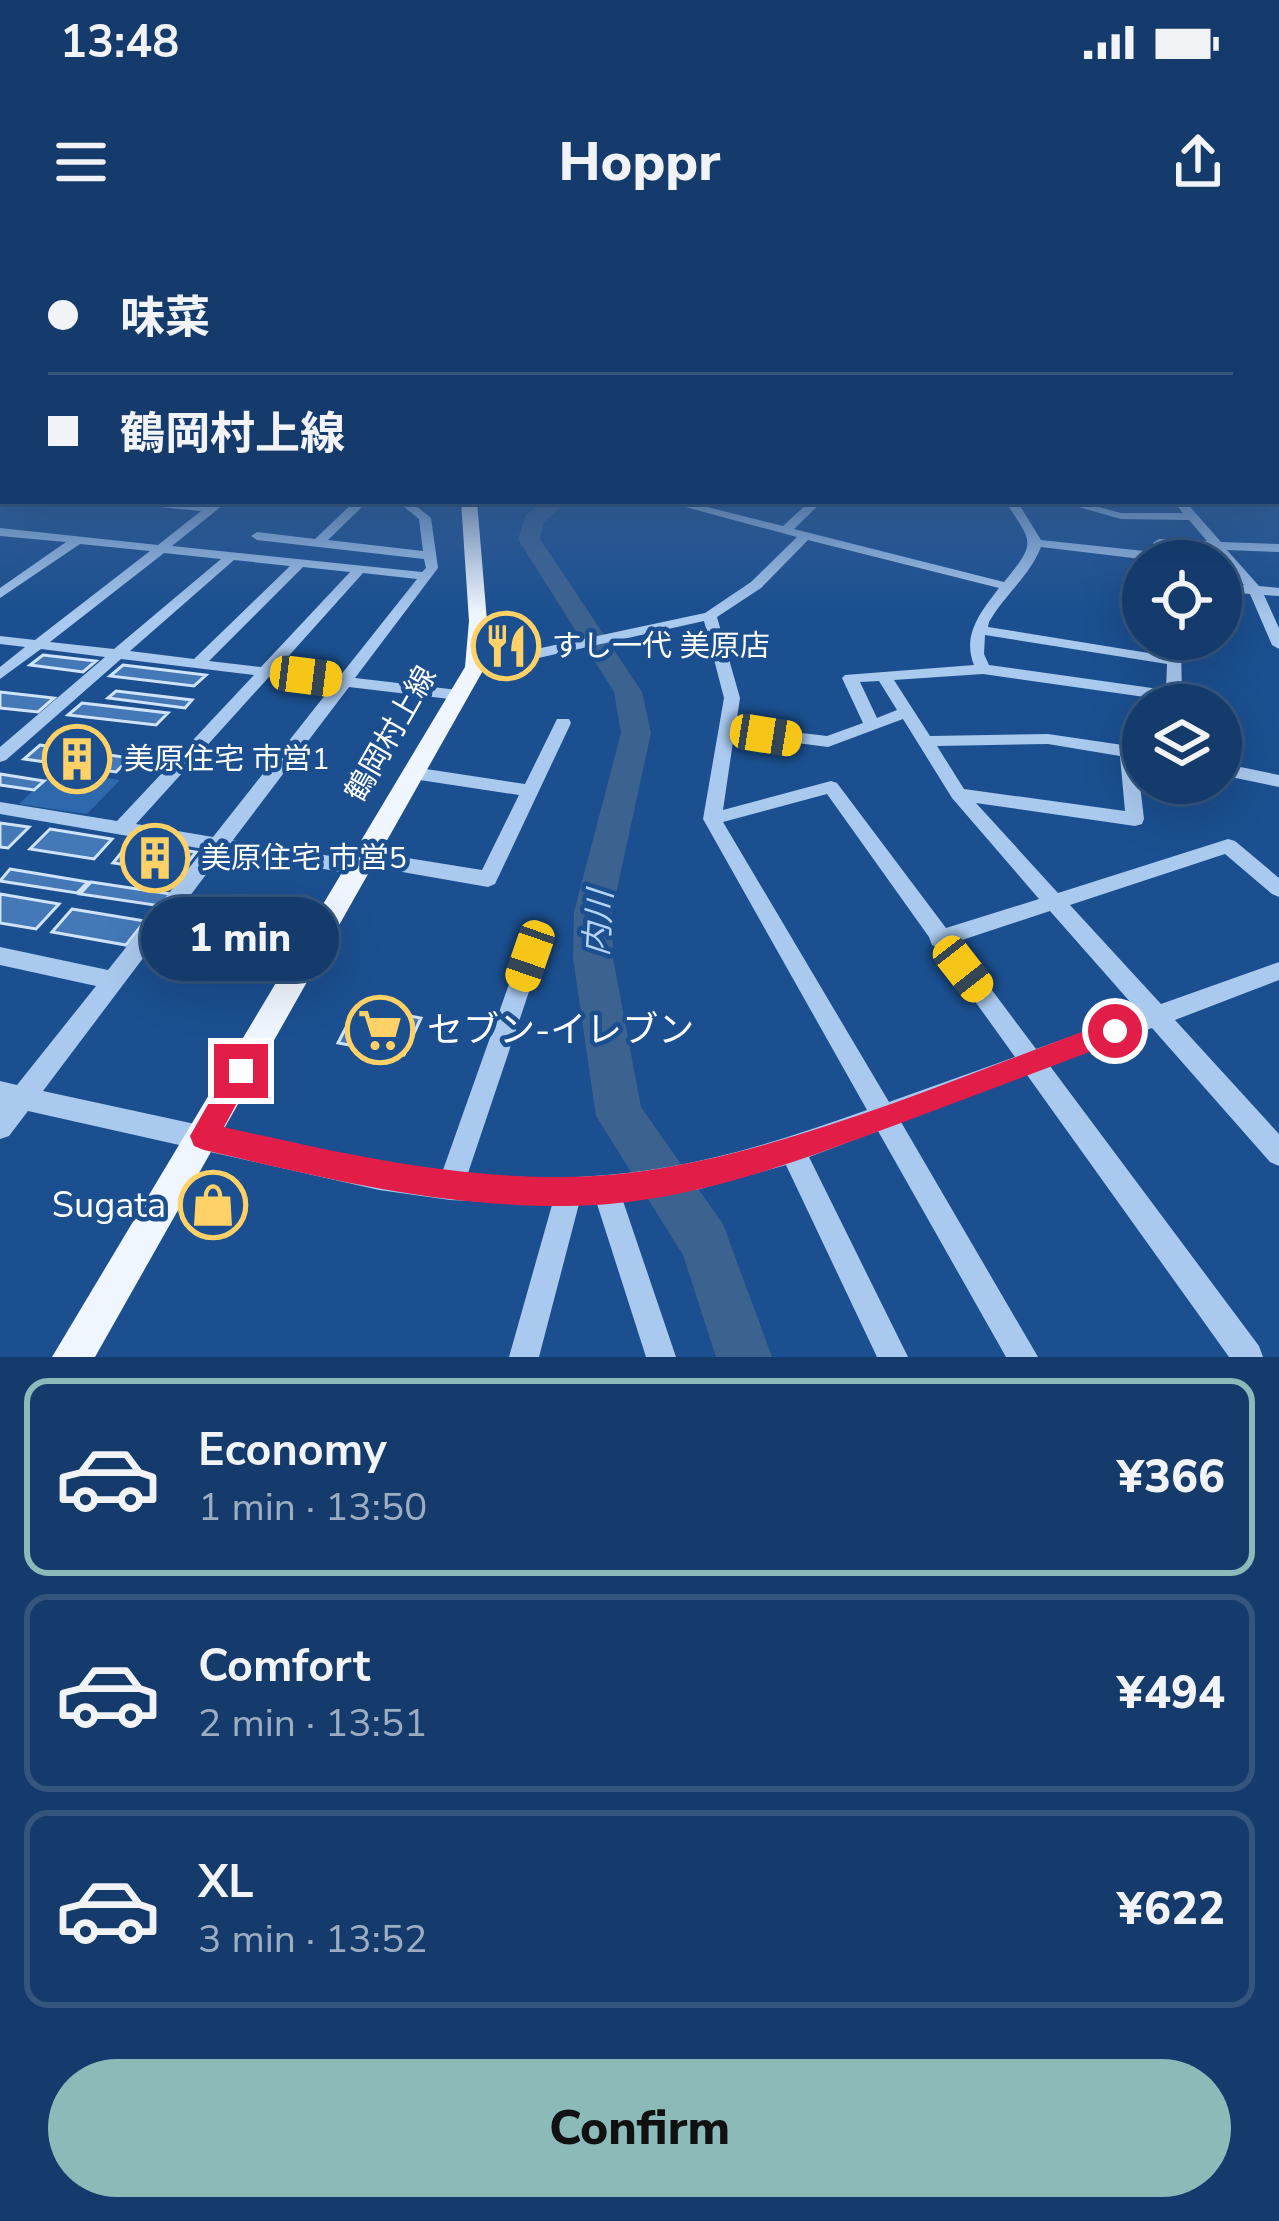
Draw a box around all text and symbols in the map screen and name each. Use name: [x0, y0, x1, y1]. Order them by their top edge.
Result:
text: 13:48: [60, 12, 179, 73]
text: Hoppr: [558, 125, 721, 199]
icon: menu: [48, 129, 114, 195]
icon: share: [1165, 129, 1231, 195]
text: 味菜: [120, 288, 210, 349]
text: 鶴岡村上線: [120, 404, 345, 465]
map controls: [1122, 540, 1242, 804]
button: locate: [1122, 540, 1242, 660]
restaurant icon: すし一代 美原店: [471, 611, 541, 681]
place label: すし一代 美原店: [552, 626, 770, 667]
car: [268, 654, 344, 698]
street label: 鶴岡村上線: [336, 659, 446, 809]
button: layers: [1122, 684, 1242, 804]
car: [728, 712, 804, 758]
building icon: 美原住宅 市営1: [42, 724, 112, 794]
place label: 美原住宅 市営1: [124, 739, 330, 780]
building icon: 美原住宅 市営5: [120, 823, 190, 893]
place label: 美原住宅 市営5: [201, 838, 407, 879]
water label: 内川: [574, 886, 624, 957]
callout: 1 min: [142, 897, 340, 981]
text: 1 min: [189, 912, 291, 965]
car: [501, 916, 559, 996]
car: [927, 930, 999, 1008]
supermarket icon: セブン-イレブン: [345, 995, 415, 1065]
route start: [1088, 1004, 1142, 1058]
place label: セブン-イレブン: [427, 1006, 694, 1055]
route end: [214, 1044, 268, 1098]
shop icon: Sugata: [178, 1170, 248, 1240]
place label: Sugata: [52, 1181, 166, 1230]
text: Economy: [198, 1420, 387, 1481]
icon: car: [54, 1423, 162, 1531]
text: ¥366: [1117, 1447, 1225, 1508]
text: 1 min · 13:50: [198, 1481, 427, 1534]
text: Comfort: [198, 1636, 370, 1697]
icon: car: [54, 1639, 162, 1747]
text: ¥494: [1117, 1663, 1225, 1724]
text: 2 min · 13:51: [198, 1697, 427, 1750]
text: XL: [198, 1852, 254, 1913]
icon: car: [54, 1855, 162, 1963]
text: ¥622: [1117, 1879, 1225, 1940]
text: 3 min · 13:52: [198, 1913, 427, 1966]
button: Confirm: [48, 2059, 1231, 2197]

